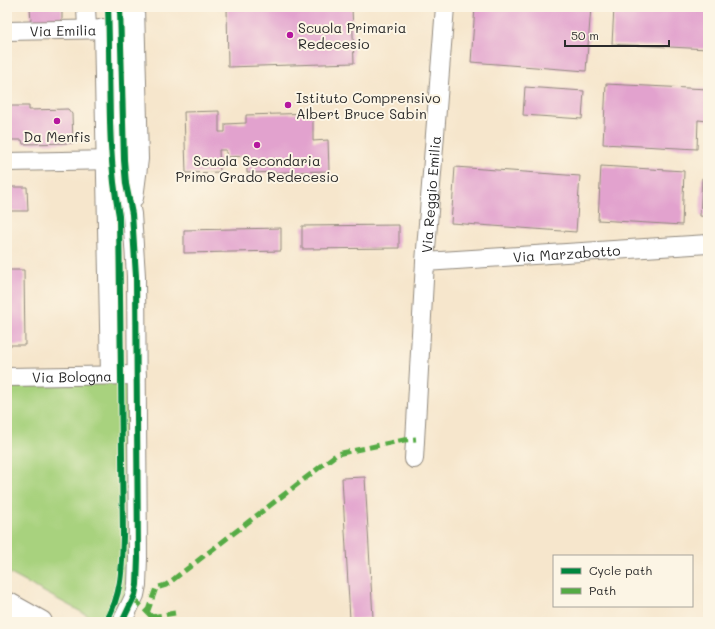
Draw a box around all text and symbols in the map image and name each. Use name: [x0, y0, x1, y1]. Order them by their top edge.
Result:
place label: Scuola Primaria Redecesio: [298, 18, 407, 53]
street label: Via Emilia: [30, 20, 96, 40]
scale bar: [565, 22, 669, 48]
text: 50 m: [571, 27, 599, 43]
marker: Scuola Primaria Redecesio: [285, 30, 295, 40]
place label: Istituto Comprensivo Albert Bruce Sabin: [296, 88, 440, 123]
marker: Istituto Comprensivo Albert Bruce Sabin: [283, 100, 293, 110]
marker: Da Menfis: [52, 116, 62, 126]
place label: Da Menfis: [24, 127, 90, 146]
street label: Via Reggio Emilia: [416, 135, 444, 254]
marker: Scuola Secondaria Primo Grado Redecesio: [252, 140, 262, 150]
place label: Scuola Secondaria Primo Grado Redecesio: [175, 151, 339, 186]
street label: Via Marzabotto: [512, 240, 621, 266]
street label: Via Bologna: [32, 366, 112, 386]
legend: [553, 555, 693, 607]
text: Cycle path: [589, 562, 652, 578]
text: Path: [589, 582, 616, 598]

